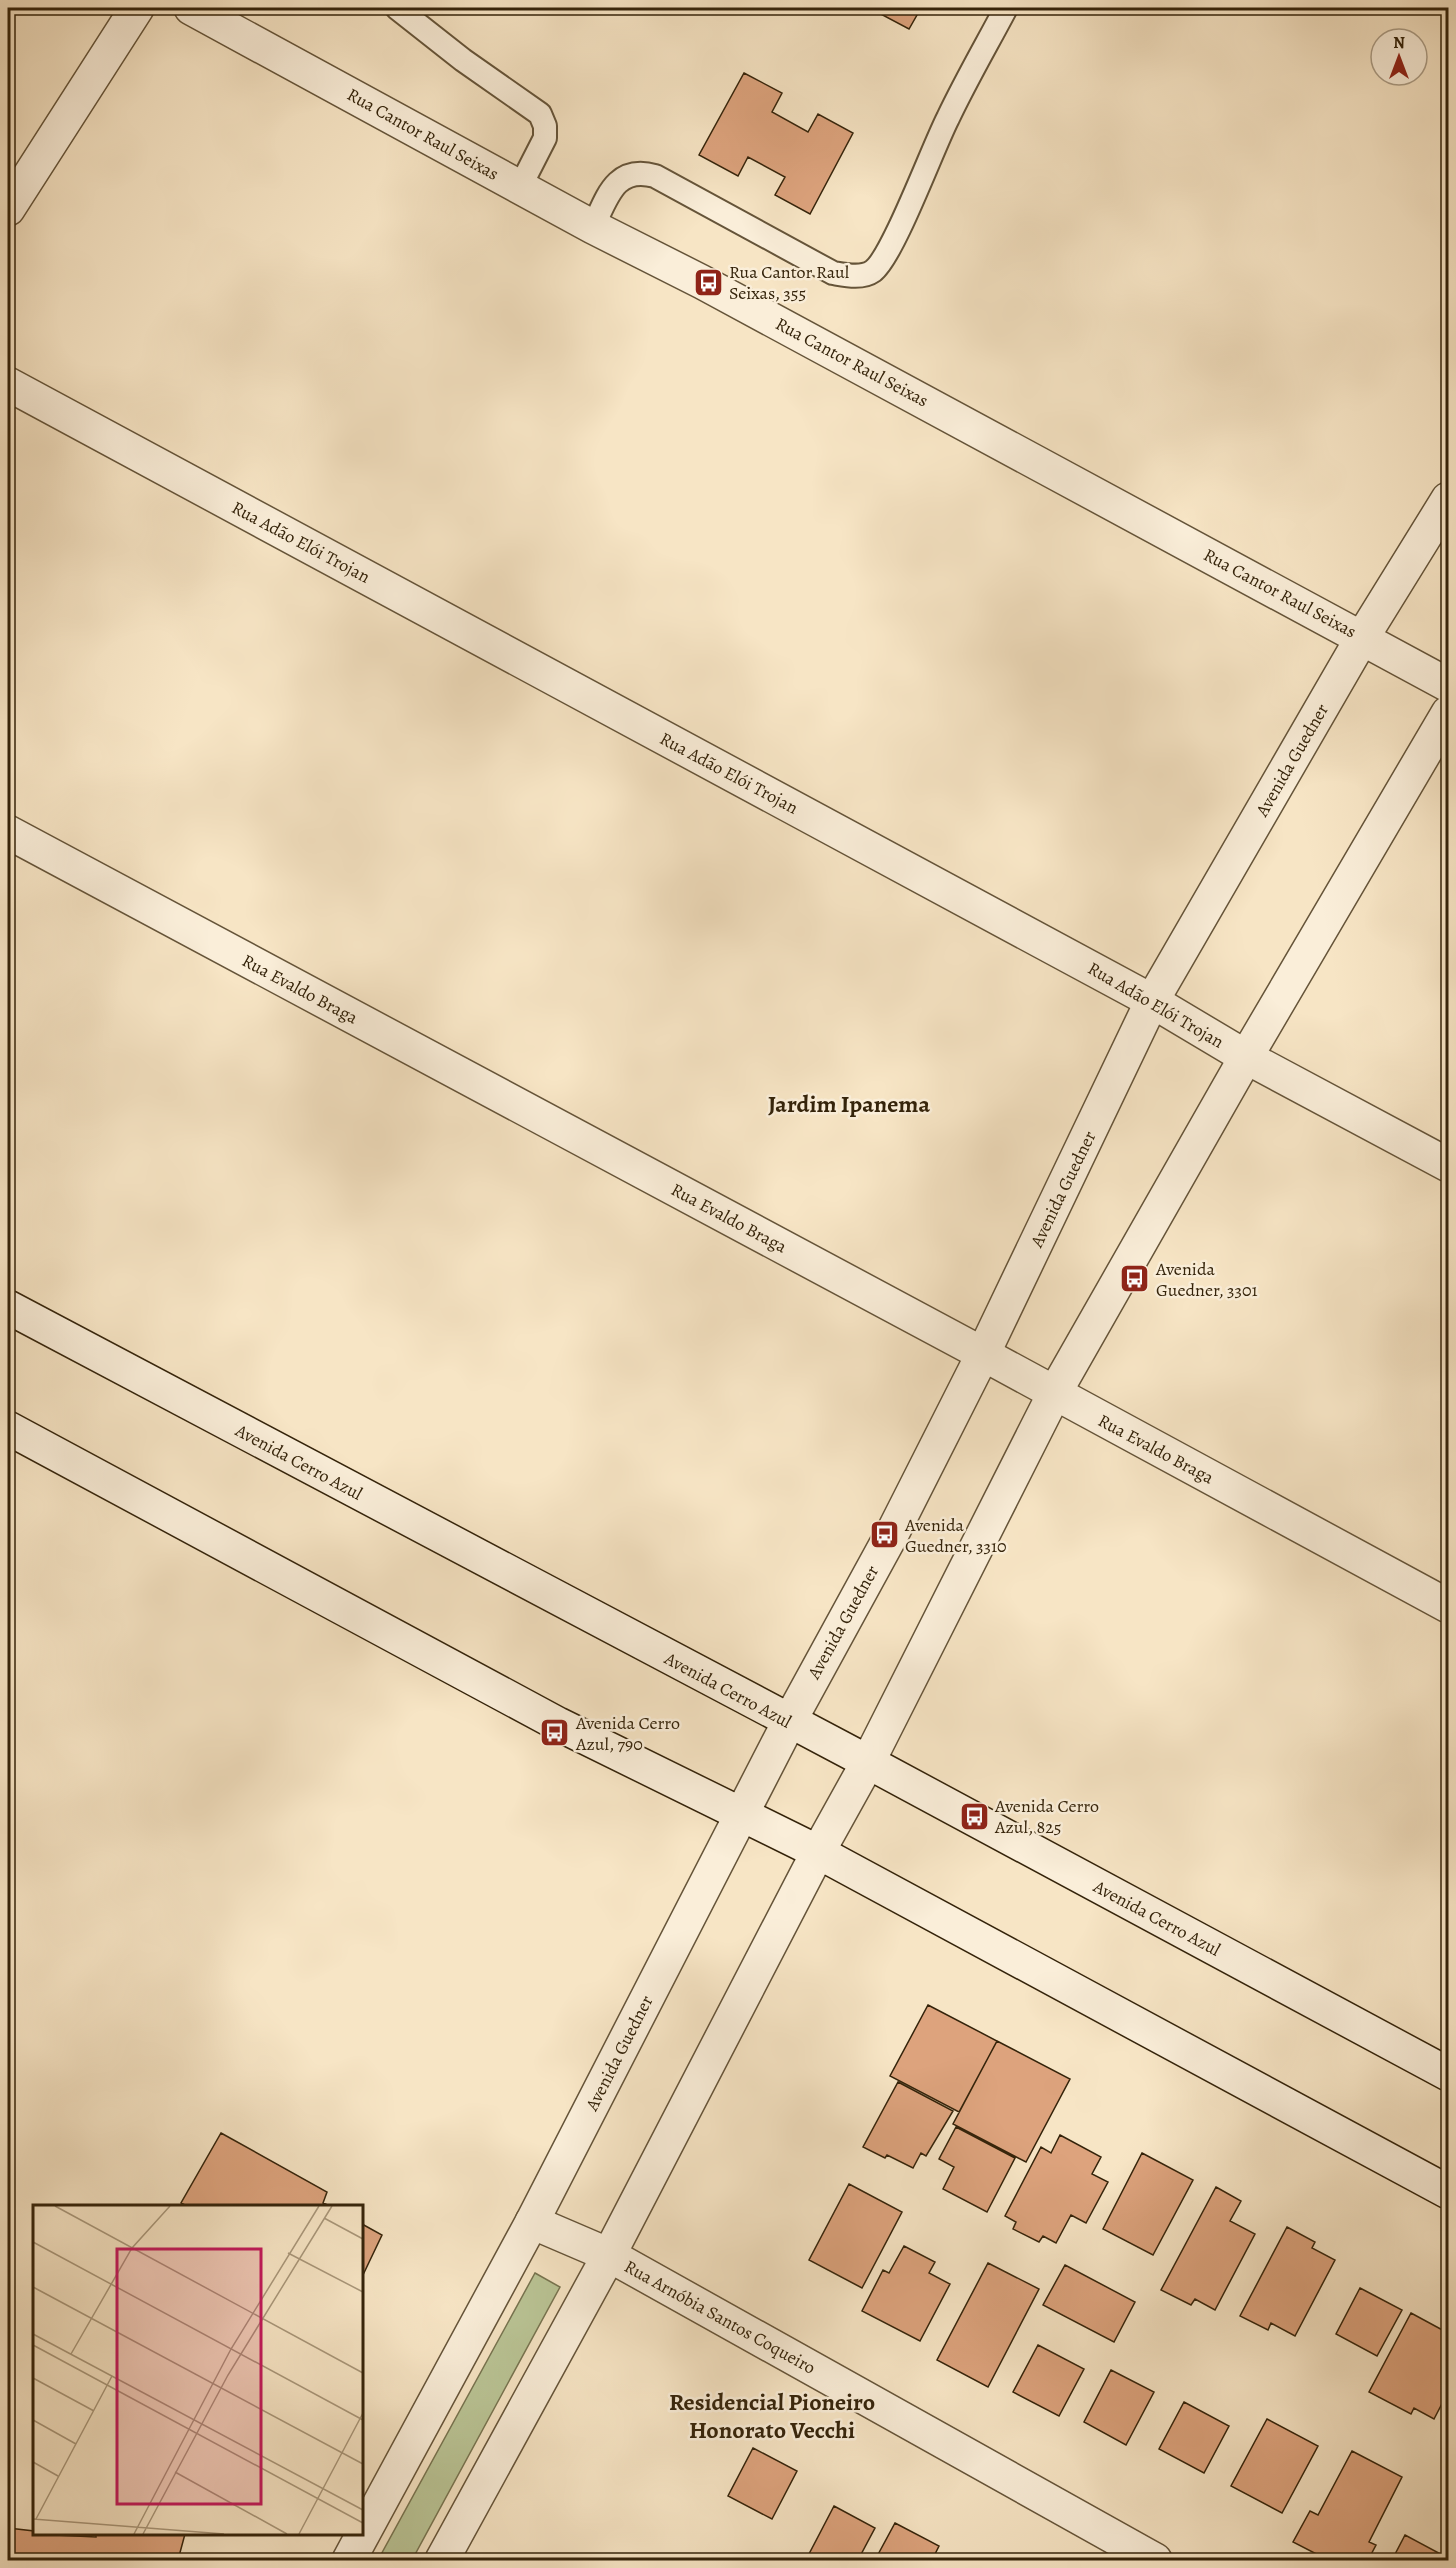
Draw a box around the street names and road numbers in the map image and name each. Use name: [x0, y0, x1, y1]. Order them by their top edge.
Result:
street label: Rua Cantor Raul Seixas: [343, 82, 503, 186]
street label: Rua Cantor Raul Seixas: [771, 312, 933, 412]
street label: Rua Adão Elói Trojan: [228, 495, 374, 589]
street label: Rua Cantor Raul Seixas: [1199, 543, 1361, 643]
street label: Avenida Guedner: [1249, 699, 1334, 822]
street label: Rua Adão Elói Trojan: [656, 726, 802, 820]
street label: Rua Evaldo Braga: [238, 948, 363, 1030]
street label: Rua Adão Elói Trojan: [1084, 956, 1229, 1054]
street label: Avenida Guedner: [1024, 1127, 1102, 1252]
street label: Rua Evaldo Braga: [667, 1177, 792, 1259]
street label: Rua Evaldo Braga: [1094, 1408, 1219, 1490]
street label: Avenida Cerro Azul: [230, 1418, 367, 1506]
street label: Avenida Guedner: [801, 1561, 884, 1684]
street label: Avenida Cerro Azul: [659, 1646, 796, 1734]
street label: Avenida Cerro Azul: [1088, 1874, 1225, 1962]
street label: Avenida Guedner: [579, 1991, 658, 2116]
street label: Rua Arnóbia Santos Coqueiro: [620, 2254, 820, 2380]

